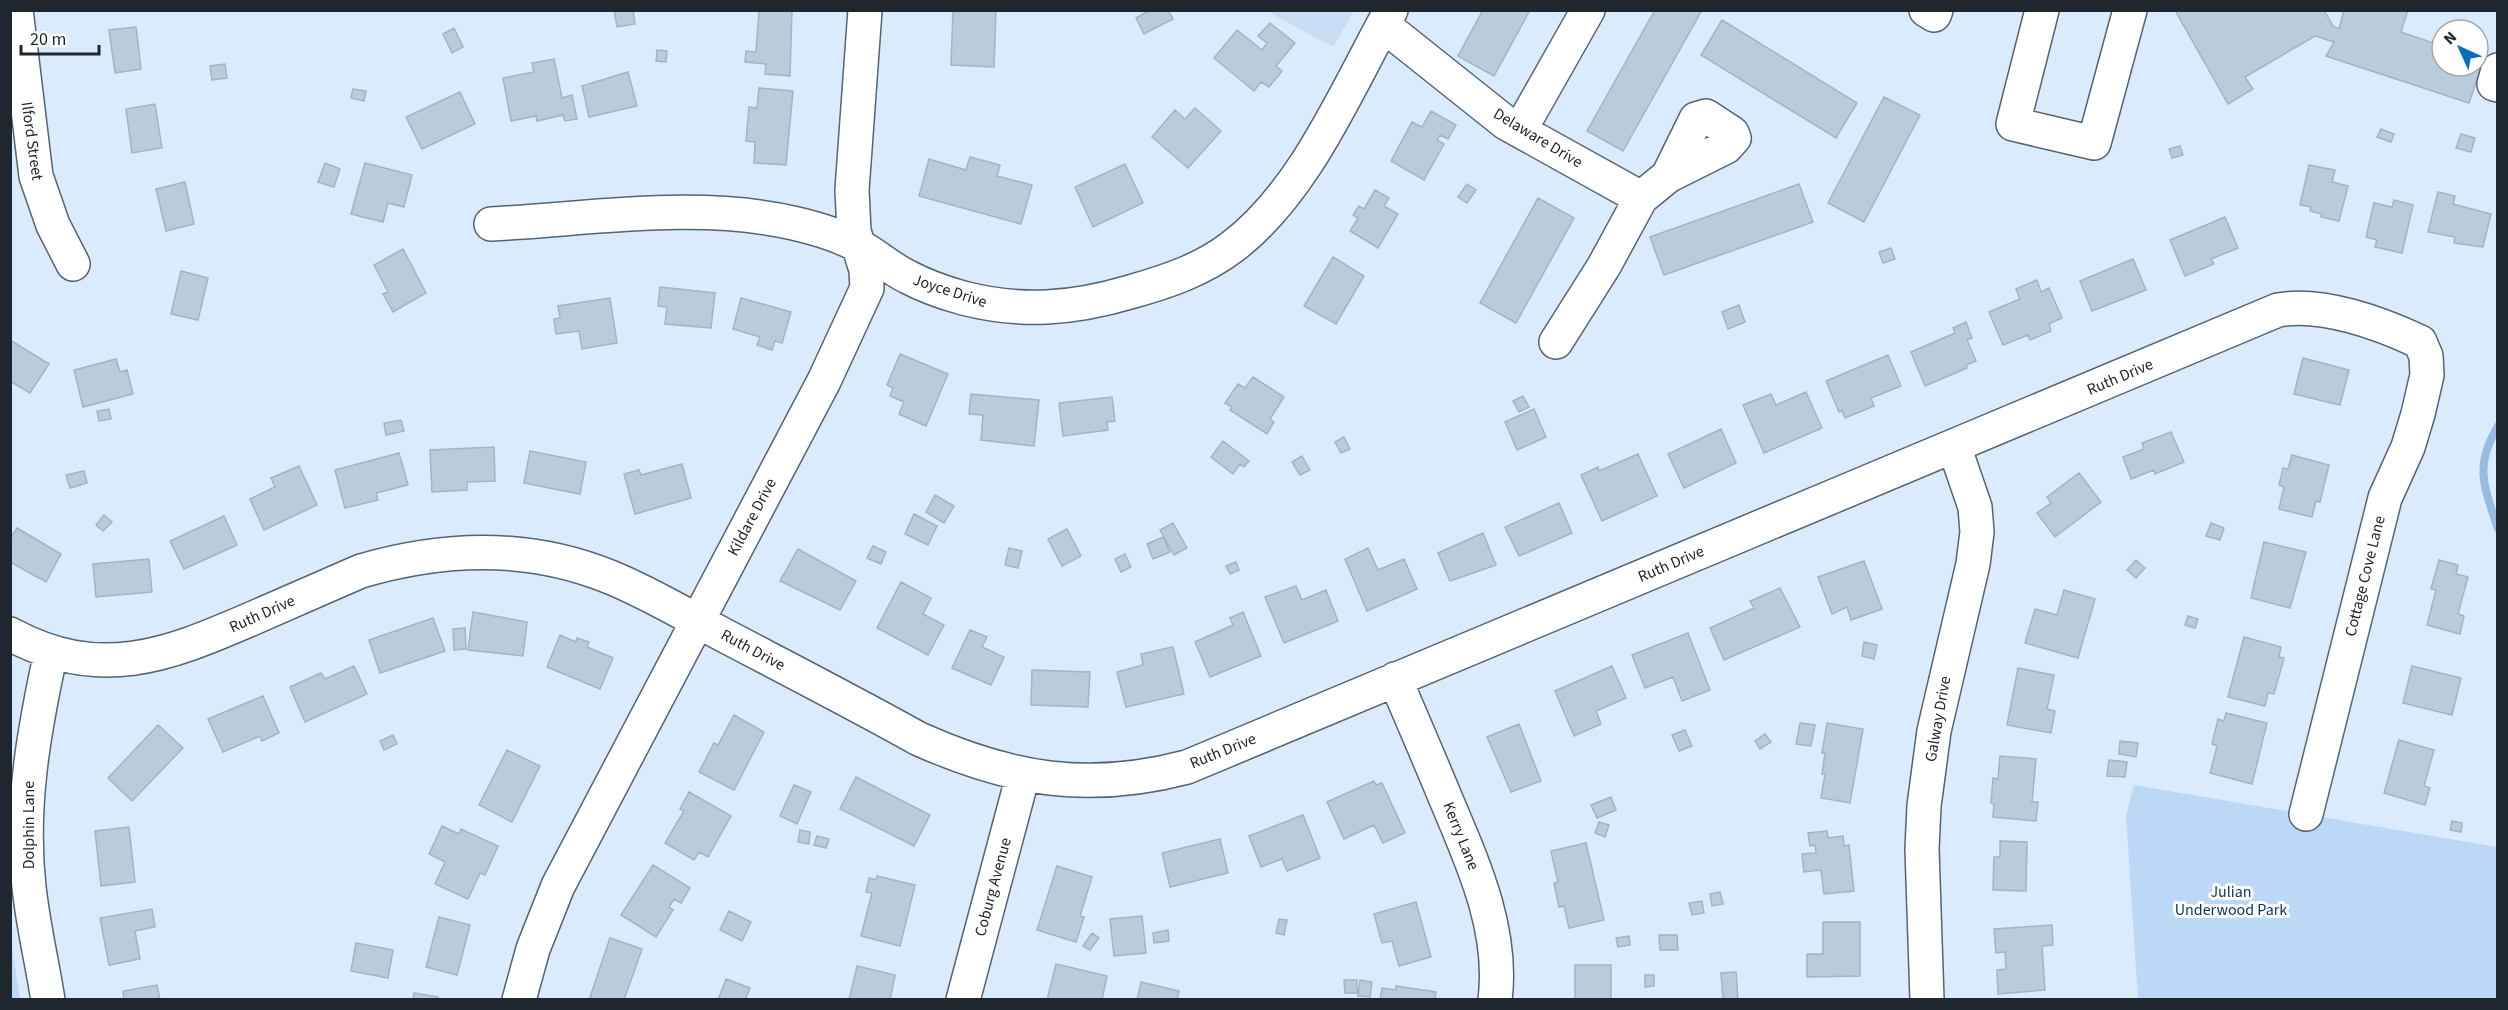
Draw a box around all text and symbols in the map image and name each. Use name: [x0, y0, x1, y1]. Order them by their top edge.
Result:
scale bar: [21, 18, 99, 56]
north arrow: [2430, 18, 2490, 78]
text: 20 m: [30, 27, 66, 52]
text: N: [2439, 27, 2462, 50]
street label: Ilford Street: [16, 100, 48, 182]
street label: Delaware Drive: [1489, 103, 1587, 173]
street label: Joyce Drive: [910, 269, 990, 313]
street label: Ruth Drive: [2084, 353, 2156, 401]
street label: Kildare Drive: [722, 474, 782, 560]
street label: Cottage Cove Lane: [2339, 513, 2391, 639]
street label: Ruth Drive: [1635, 540, 1707, 588]
street label: Ruth Drive: [226, 590, 298, 638]
street label: Ruth Drive: [717, 624, 789, 676]
street label: Galway Drive: [1920, 674, 1956, 764]
street label: Ruth Drive: [1187, 728, 1260, 774]
street label: Dolphin Lane: [18, 781, 40, 869]
street label: Kerry Lane: [1437, 799, 1485, 873]
street label: Coburg Avenue: [969, 835, 1017, 939]
park label: Julian Underwood Park: [2175, 881, 2287, 921]

